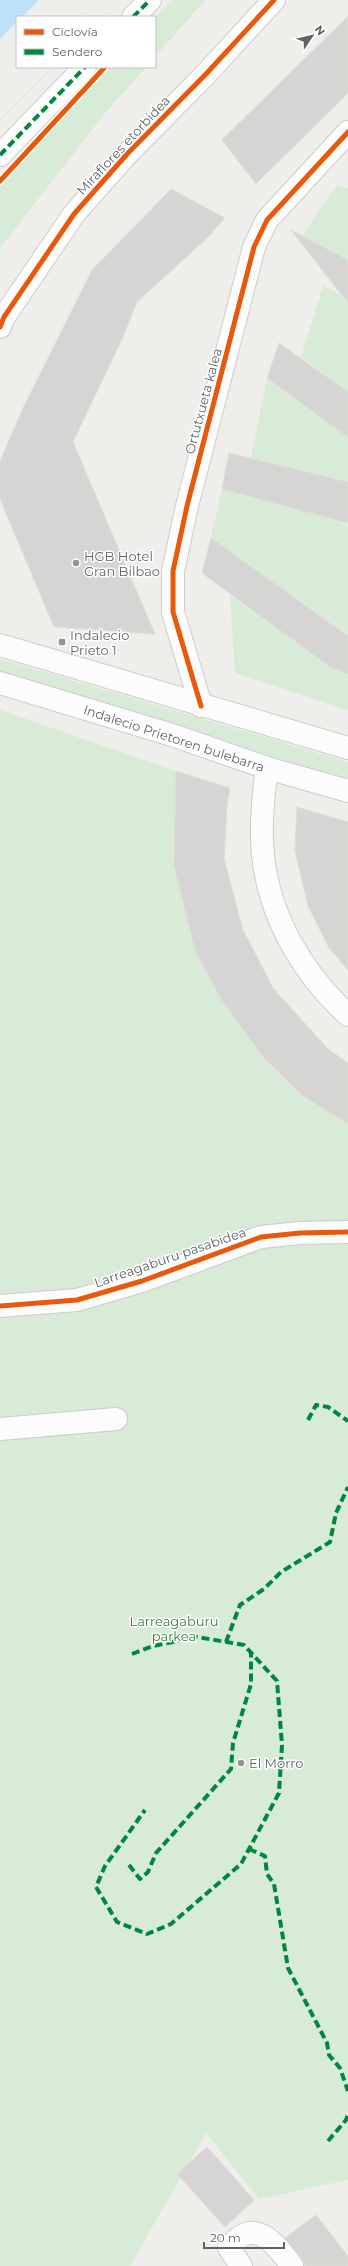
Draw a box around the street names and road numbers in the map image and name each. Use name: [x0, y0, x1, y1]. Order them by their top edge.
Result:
street label: Miraflores etorbidea: [73, 92, 173, 198]
street label: Ortutxueta kalea: [181, 346, 225, 456]
street label: Indalecio Prietoren bulebarra: [81, 701, 267, 775]
street label: Larreagaburu pasabidea: [92, 1224, 248, 1290]

